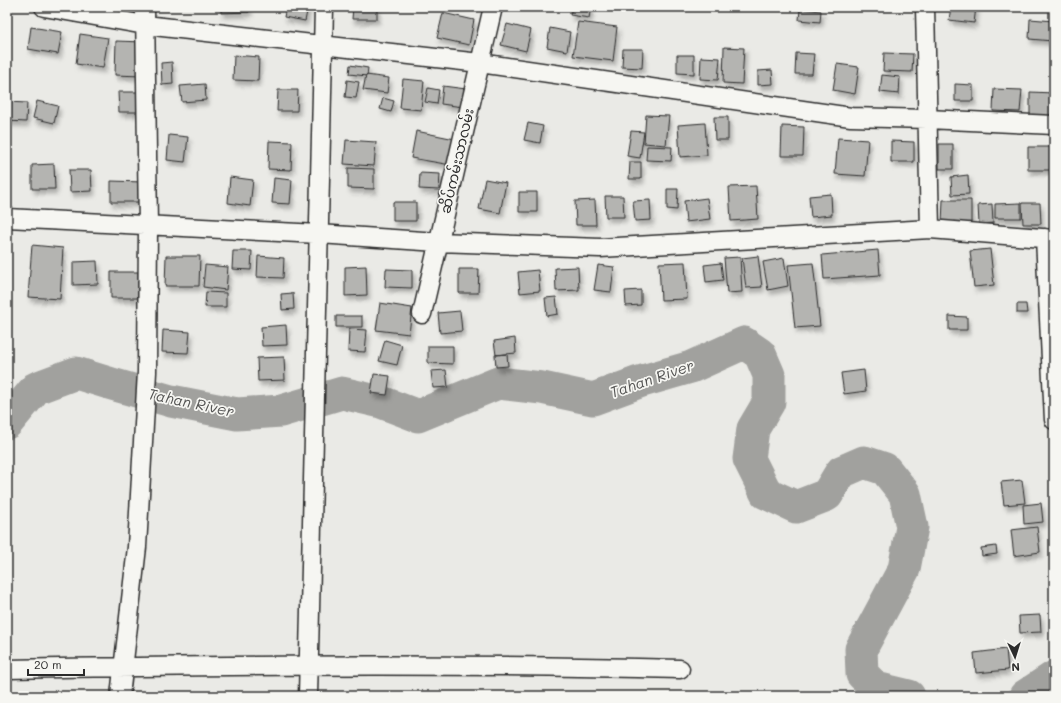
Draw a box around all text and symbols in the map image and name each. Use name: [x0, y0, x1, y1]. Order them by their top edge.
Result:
street label: ဆိပ်ကမ်းသာလမ်း: [435, 106, 478, 215]
water label: Tahan River: [607, 354, 697, 402]
water label: Tahan River: [146, 383, 237, 421]
north arrow: [995, 637, 1035, 677]
scale bar: [28, 651, 84, 677]
text: 20 m: [34, 656, 62, 672]
text: N: [1011, 660, 1020, 675]

